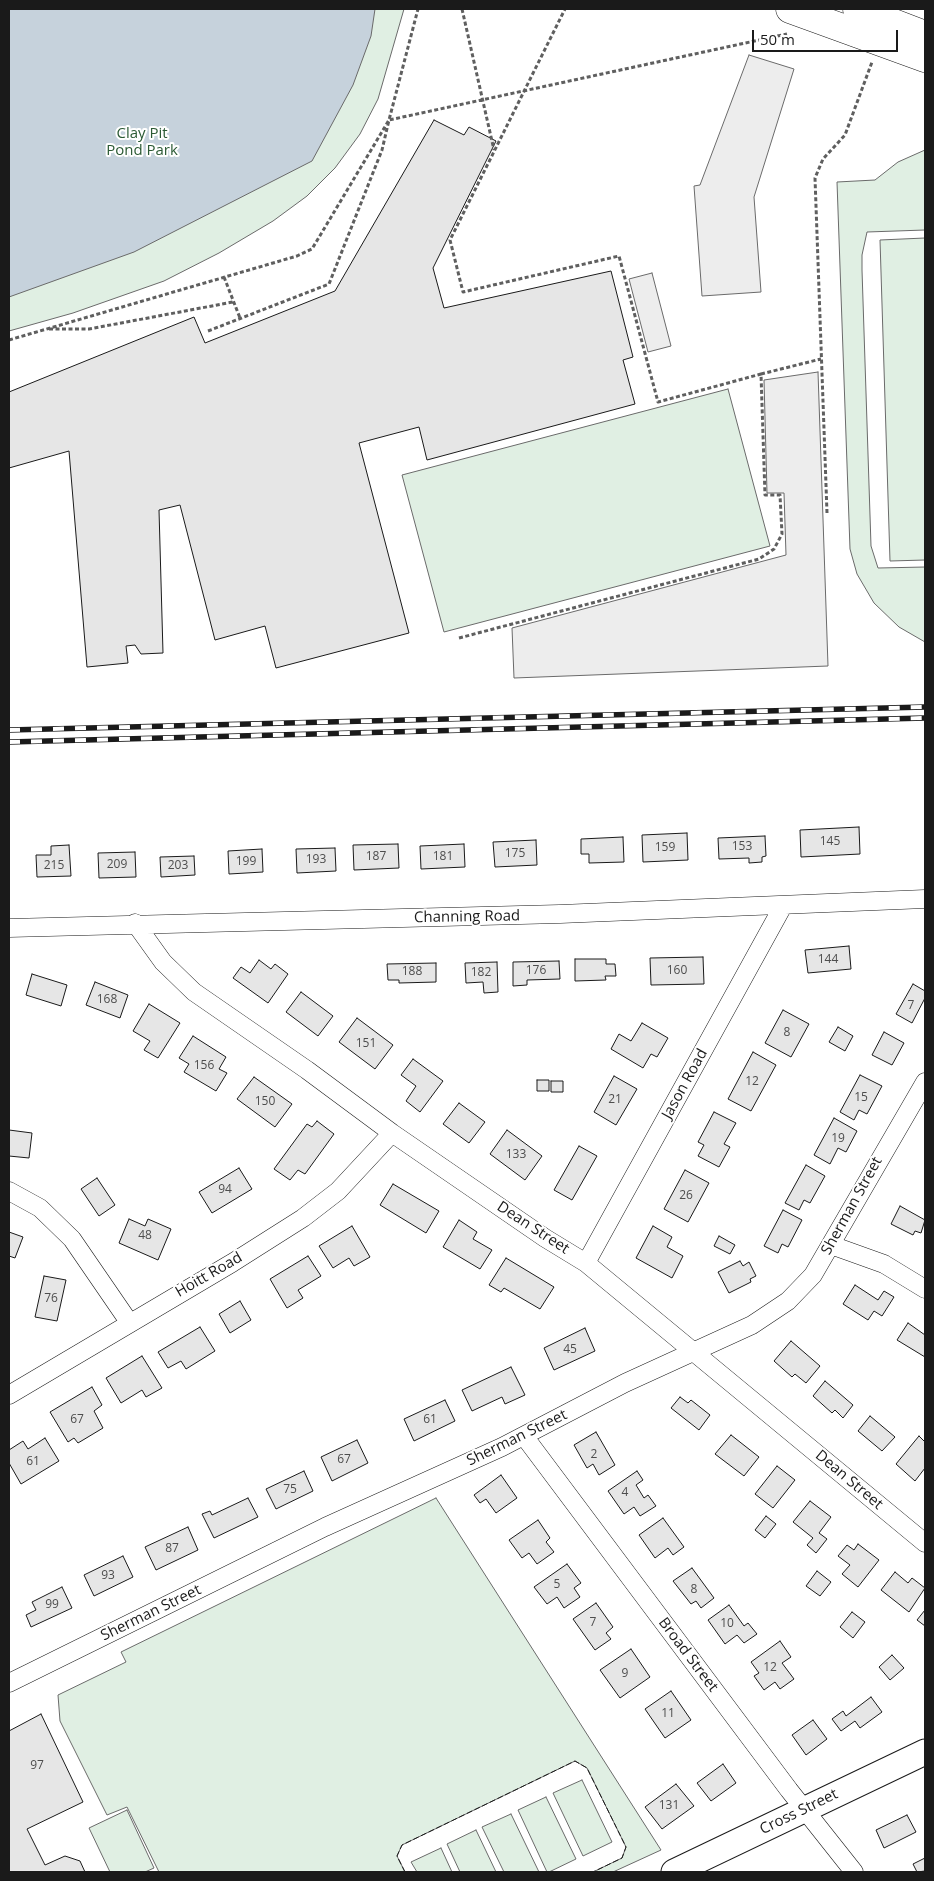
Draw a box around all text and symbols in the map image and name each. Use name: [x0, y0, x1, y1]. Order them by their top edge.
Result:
scale bar: [754, 20, 900, 52]
text: 50 m: [760, 29, 795, 49]
park label: Clay Pit Pond Park: [106, 125, 178, 160]
house number: 145: [820, 835, 840, 849]
house number: 153: [732, 840, 752, 854]
house number: 159: [655, 841, 675, 855]
house number: 175: [505, 847, 525, 861]
house number: 187: [366, 850, 386, 864]
house number: 181: [433, 850, 453, 864]
house number: 193: [306, 853, 326, 867]
house number: 199: [236, 855, 256, 869]
house number: 209: [107, 858, 127, 872]
house number: 215: [44, 859, 64, 873]
house number: 203: [168, 859, 188, 873]
street label: Channing Road: [414, 907, 520, 927]
house number: 144: [818, 953, 838, 967]
house number: 176: [526, 964, 546, 978]
house number: 160: [667, 964, 687, 978]
house number: 188: [402, 965, 422, 979]
house number: 182: [471, 966, 491, 980]
house number: 168: [97, 993, 117, 1007]
house number: 7: [908, 999, 914, 1013]
house number: 8: [784, 1026, 790, 1040]
house number: 151: [356, 1037, 376, 1051]
street label: Jason Road: [658, 1046, 712, 1122]
house number: 156: [194, 1059, 214, 1073]
house number: 12: [745, 1075, 759, 1089]
house number: 15: [854, 1091, 868, 1105]
house number: 21: [608, 1093, 622, 1107]
house number: 150: [255, 1095, 275, 1109]
house number: 19: [831, 1132, 845, 1146]
house number: 133: [506, 1148, 526, 1162]
street label: Sherman Street: [818, 1154, 886, 1258]
house number: 94: [218, 1183, 232, 1197]
house number: 26: [679, 1189, 693, 1203]
street label: Dean Street: [493, 1198, 573, 1258]
house number: 48: [138, 1229, 152, 1243]
street label: Hoitt Road: [172, 1249, 246, 1301]
house number: 76: [44, 1292, 58, 1306]
house number: 45: [563, 1343, 577, 1357]
street label: Sherman Street: [464, 1406, 570, 1470]
house number: 67: [70, 1413, 84, 1427]
house number: 61: [423, 1413, 437, 1427]
street label: Dean Street: [812, 1447, 886, 1513]
house number: 2: [591, 1448, 597, 1462]
house number: 67: [337, 1453, 351, 1467]
house number: 61: [26, 1455, 40, 1469]
house number: 75: [283, 1483, 297, 1497]
house number: 4: [622, 1486, 628, 1500]
house number: 87: [165, 1542, 179, 1556]
house number: 93: [101, 1569, 115, 1583]
house number: 5: [554, 1578, 560, 1592]
street label: Sherman Street: [98, 1581, 204, 1645]
house number: 8: [691, 1583, 697, 1597]
house number: 99: [45, 1598, 59, 1612]
street label: Broad Street: [654, 1614, 722, 1696]
house number: 7: [590, 1616, 596, 1630]
house number: 10: [720, 1617, 734, 1631]
house number: 12: [763, 1661, 777, 1675]
house number: 9: [622, 1667, 628, 1681]
house number: 11: [661, 1707, 675, 1721]
house number: 97: [30, 1759, 44, 1773]
street label: Cross Street: [757, 1785, 841, 1839]
house number: 131: [659, 1799, 679, 1813]

